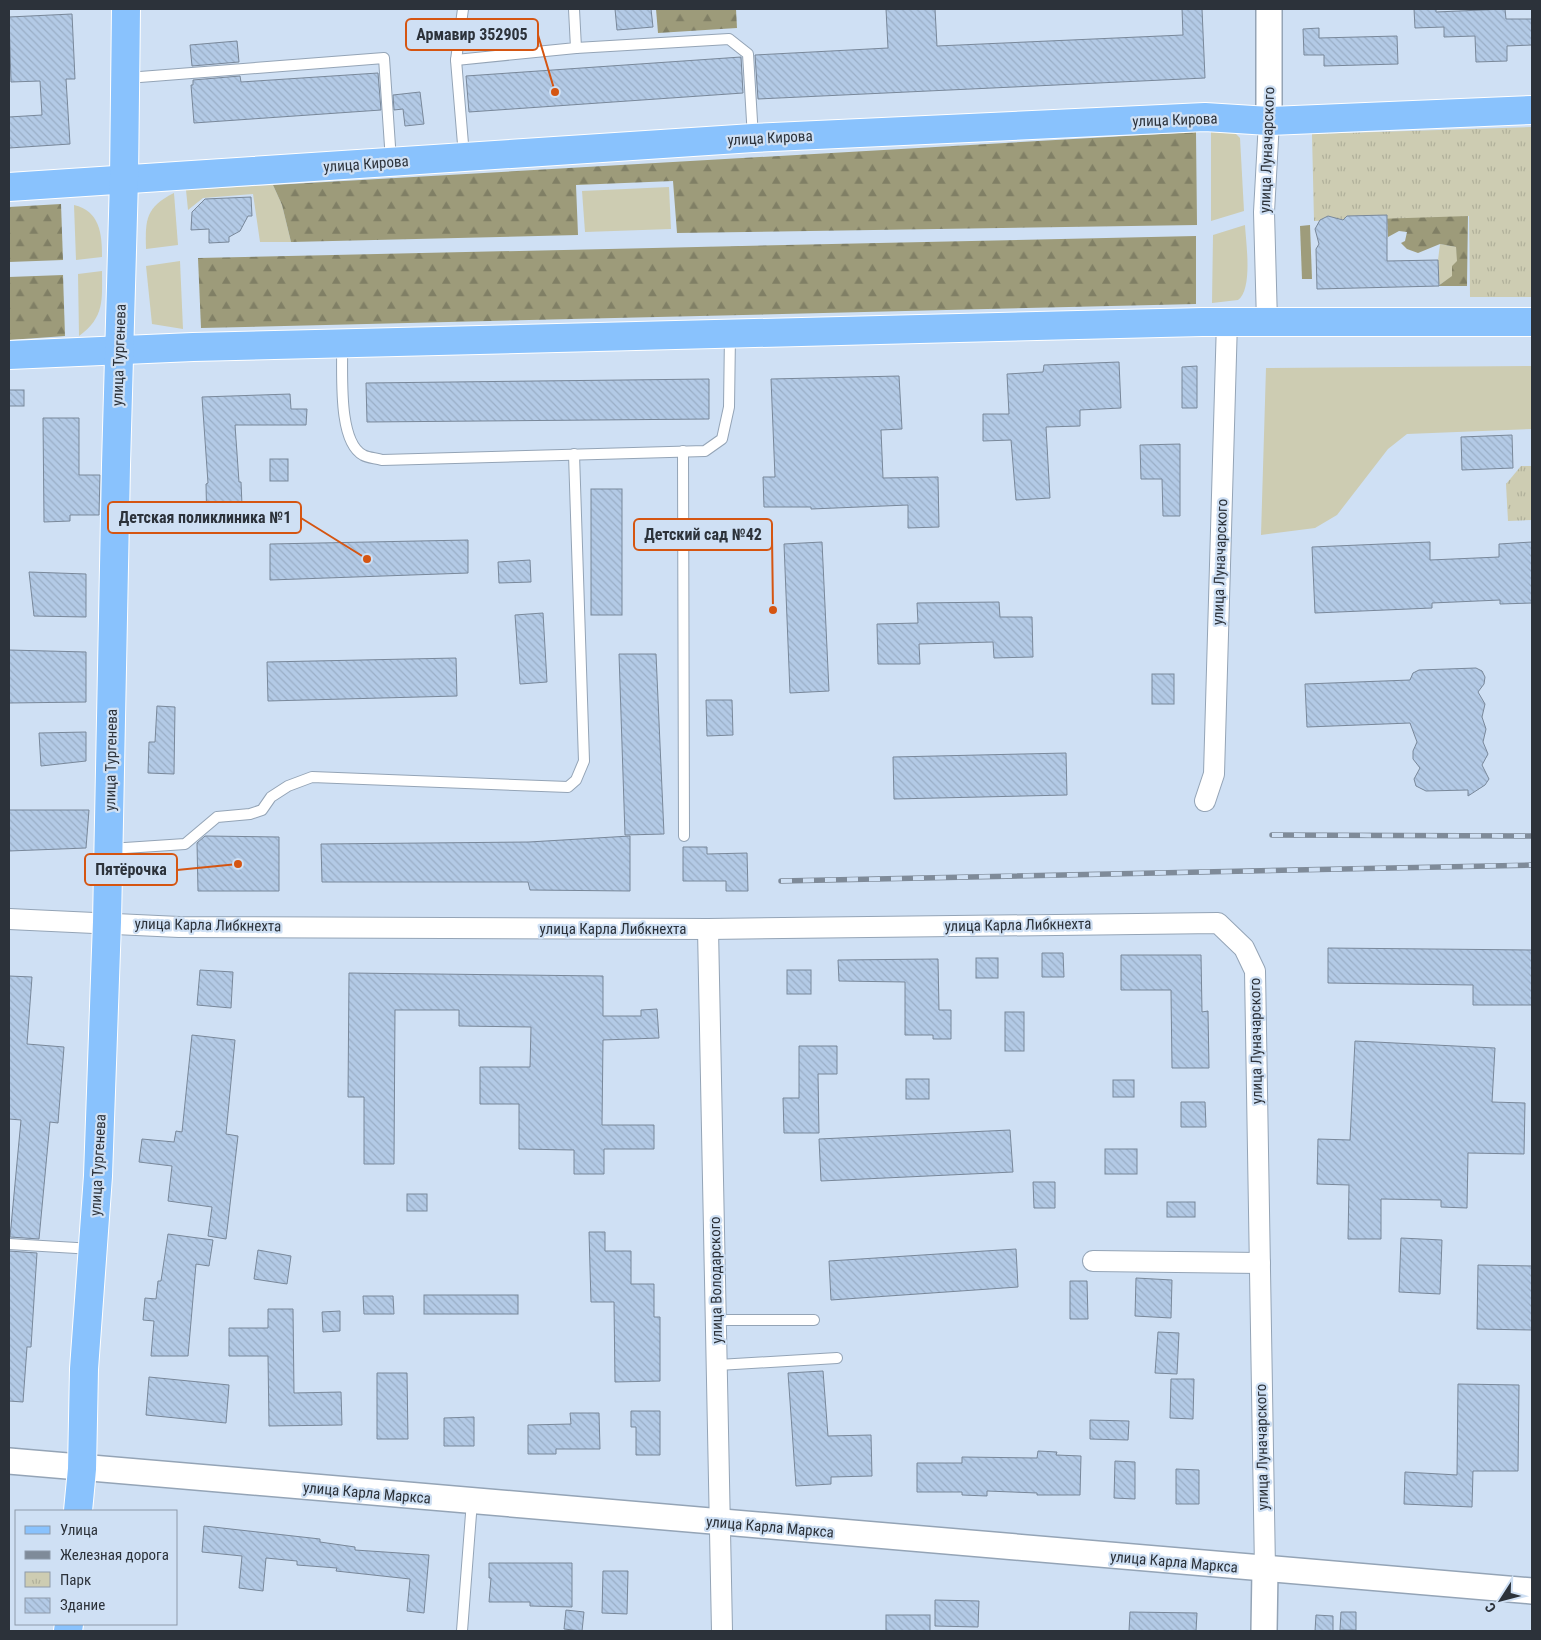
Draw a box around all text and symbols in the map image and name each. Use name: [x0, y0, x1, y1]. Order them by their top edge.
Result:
callout: Армавир 352905: [406, 19, 538, 50]
text: Армавир 352905: [416, 25, 528, 44]
street label: улица Луначарского: [1256, 87, 1278, 213]
street label: улица Кирова: [1132, 110, 1218, 130]
street label: улица Кирова: [727, 127, 813, 149]
street label: улица Кирова: [323, 152, 409, 176]
street label: улица Тургенева: [108, 304, 130, 406]
street label: улица Луначарского: [1209, 499, 1231, 625]
callout: Детская поликлиника №1: [108, 502, 301, 533]
text: Детская поликлиника №1: [119, 508, 291, 527]
callout: Детский сад №42: [634, 519, 772, 550]
text: Детский сад №42: [644, 525, 762, 544]
street label: улица Тургенева: [101, 709, 121, 811]
callout: Пятёрочка: [85, 854, 177, 885]
text: Пятёрочка: [95, 860, 167, 879]
street label: улица Карла Либкнехта: [134, 915, 282, 935]
street label: улица Карла Либкнехта: [944, 915, 1092, 935]
street label: улица Карла Либкнехта: [540, 920, 686, 938]
street label: улица Луначарского: [1246, 978, 1266, 1104]
street label: улица Тургенева: [86, 1113, 110, 1217]
street label: улица Володарского: [706, 1216, 726, 1344]
street label: улица Луначарского: [1252, 1384, 1272, 1510]
street label: улица Карла Маркса: [302, 1478, 432, 1508]
legend: [15, 1510, 178, 1625]
street label: улица Карла Маркса: [705, 1512, 835, 1542]
text: Улица: [60, 1521, 98, 1539]
text: Железная дорога: [60, 1546, 169, 1564]
street label: улица Карла Маркса: [1109, 1547, 1239, 1577]
text: Парк: [60, 1571, 91, 1589]
north arrow: [1476, 1575, 1526, 1625]
text: Здание: [60, 1596, 105, 1614]
text: С: [1482, 1600, 1499, 1616]

